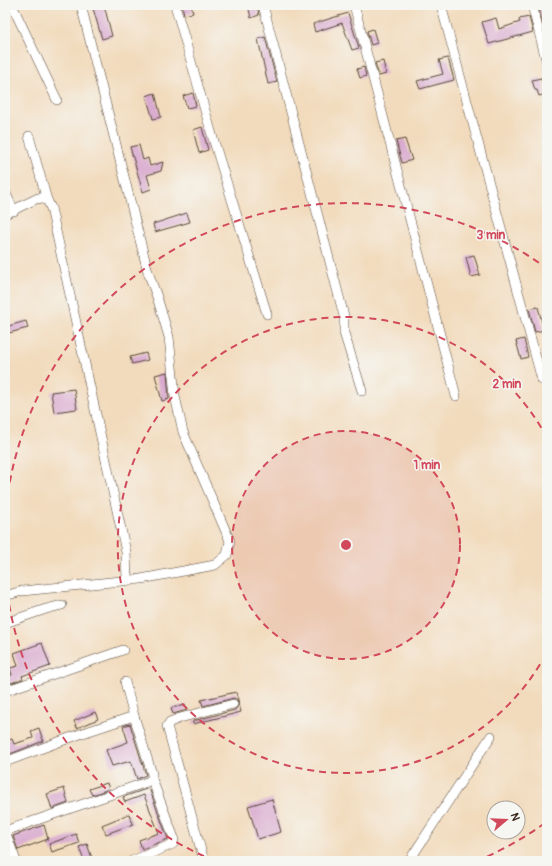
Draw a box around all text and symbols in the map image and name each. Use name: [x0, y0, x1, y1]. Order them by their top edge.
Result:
text: 3 min: [477, 228, 506, 243]
text: 2 min: [493, 377, 522, 392]
text: 1 min: [414, 458, 441, 473]
centre of rings: [339, 538, 353, 552]
north arrow: [486, 800, 526, 840]
text: N: [508, 811, 523, 823]

